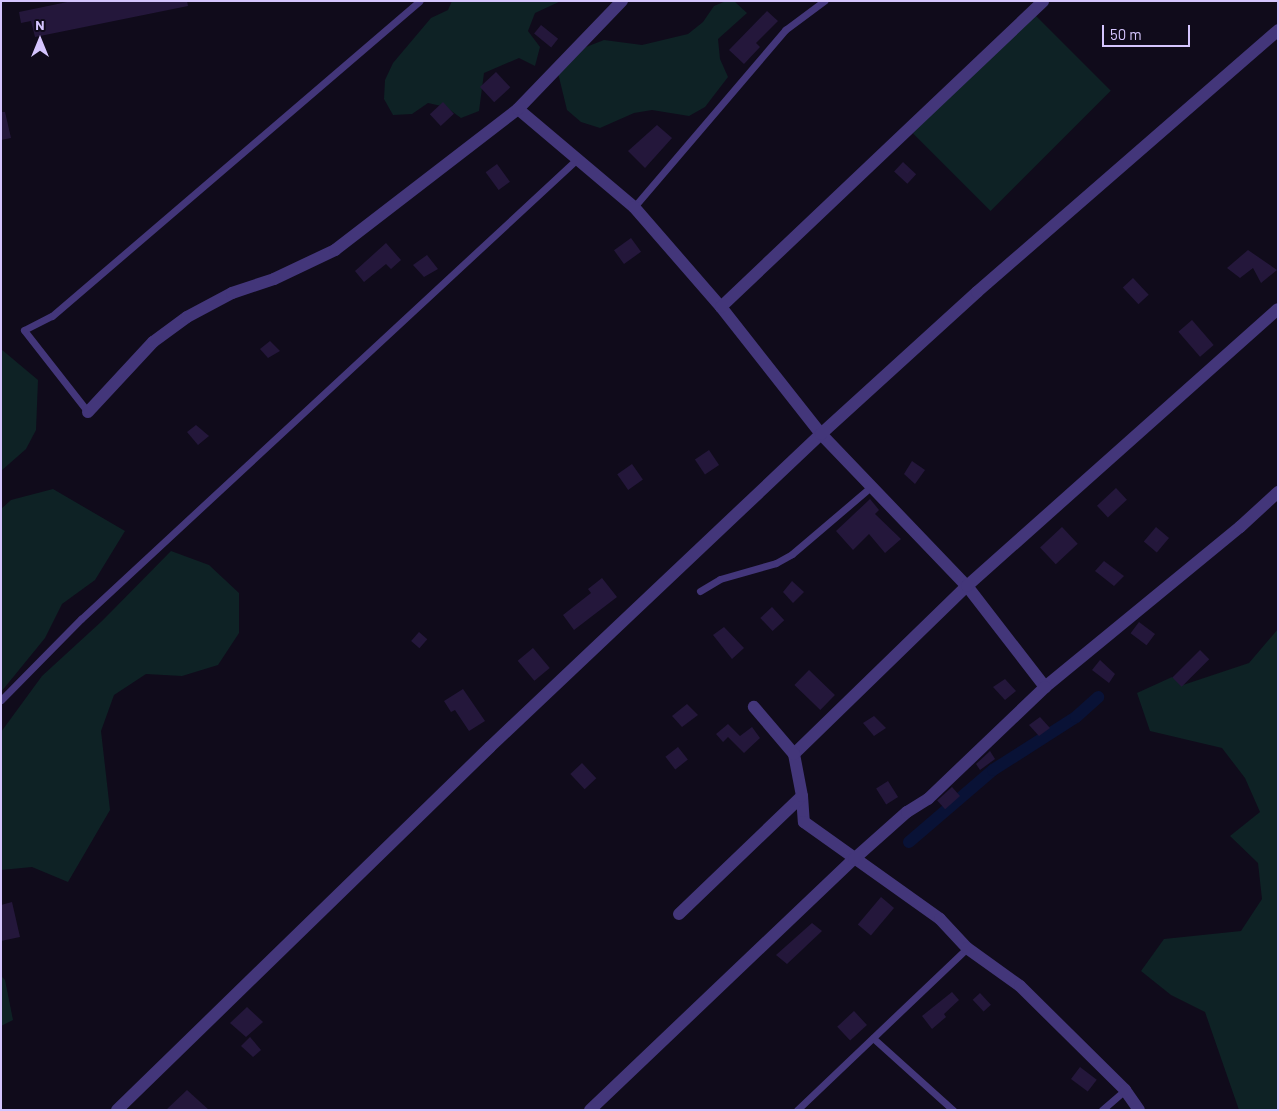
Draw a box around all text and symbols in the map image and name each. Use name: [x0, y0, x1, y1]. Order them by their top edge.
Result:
north arrow: [15, 15, 65, 65]
scale bar: [1104, 15, 1192, 47]
text: N: [35, 16, 45, 33]
text: 50 m: [1110, 25, 1142, 43]

